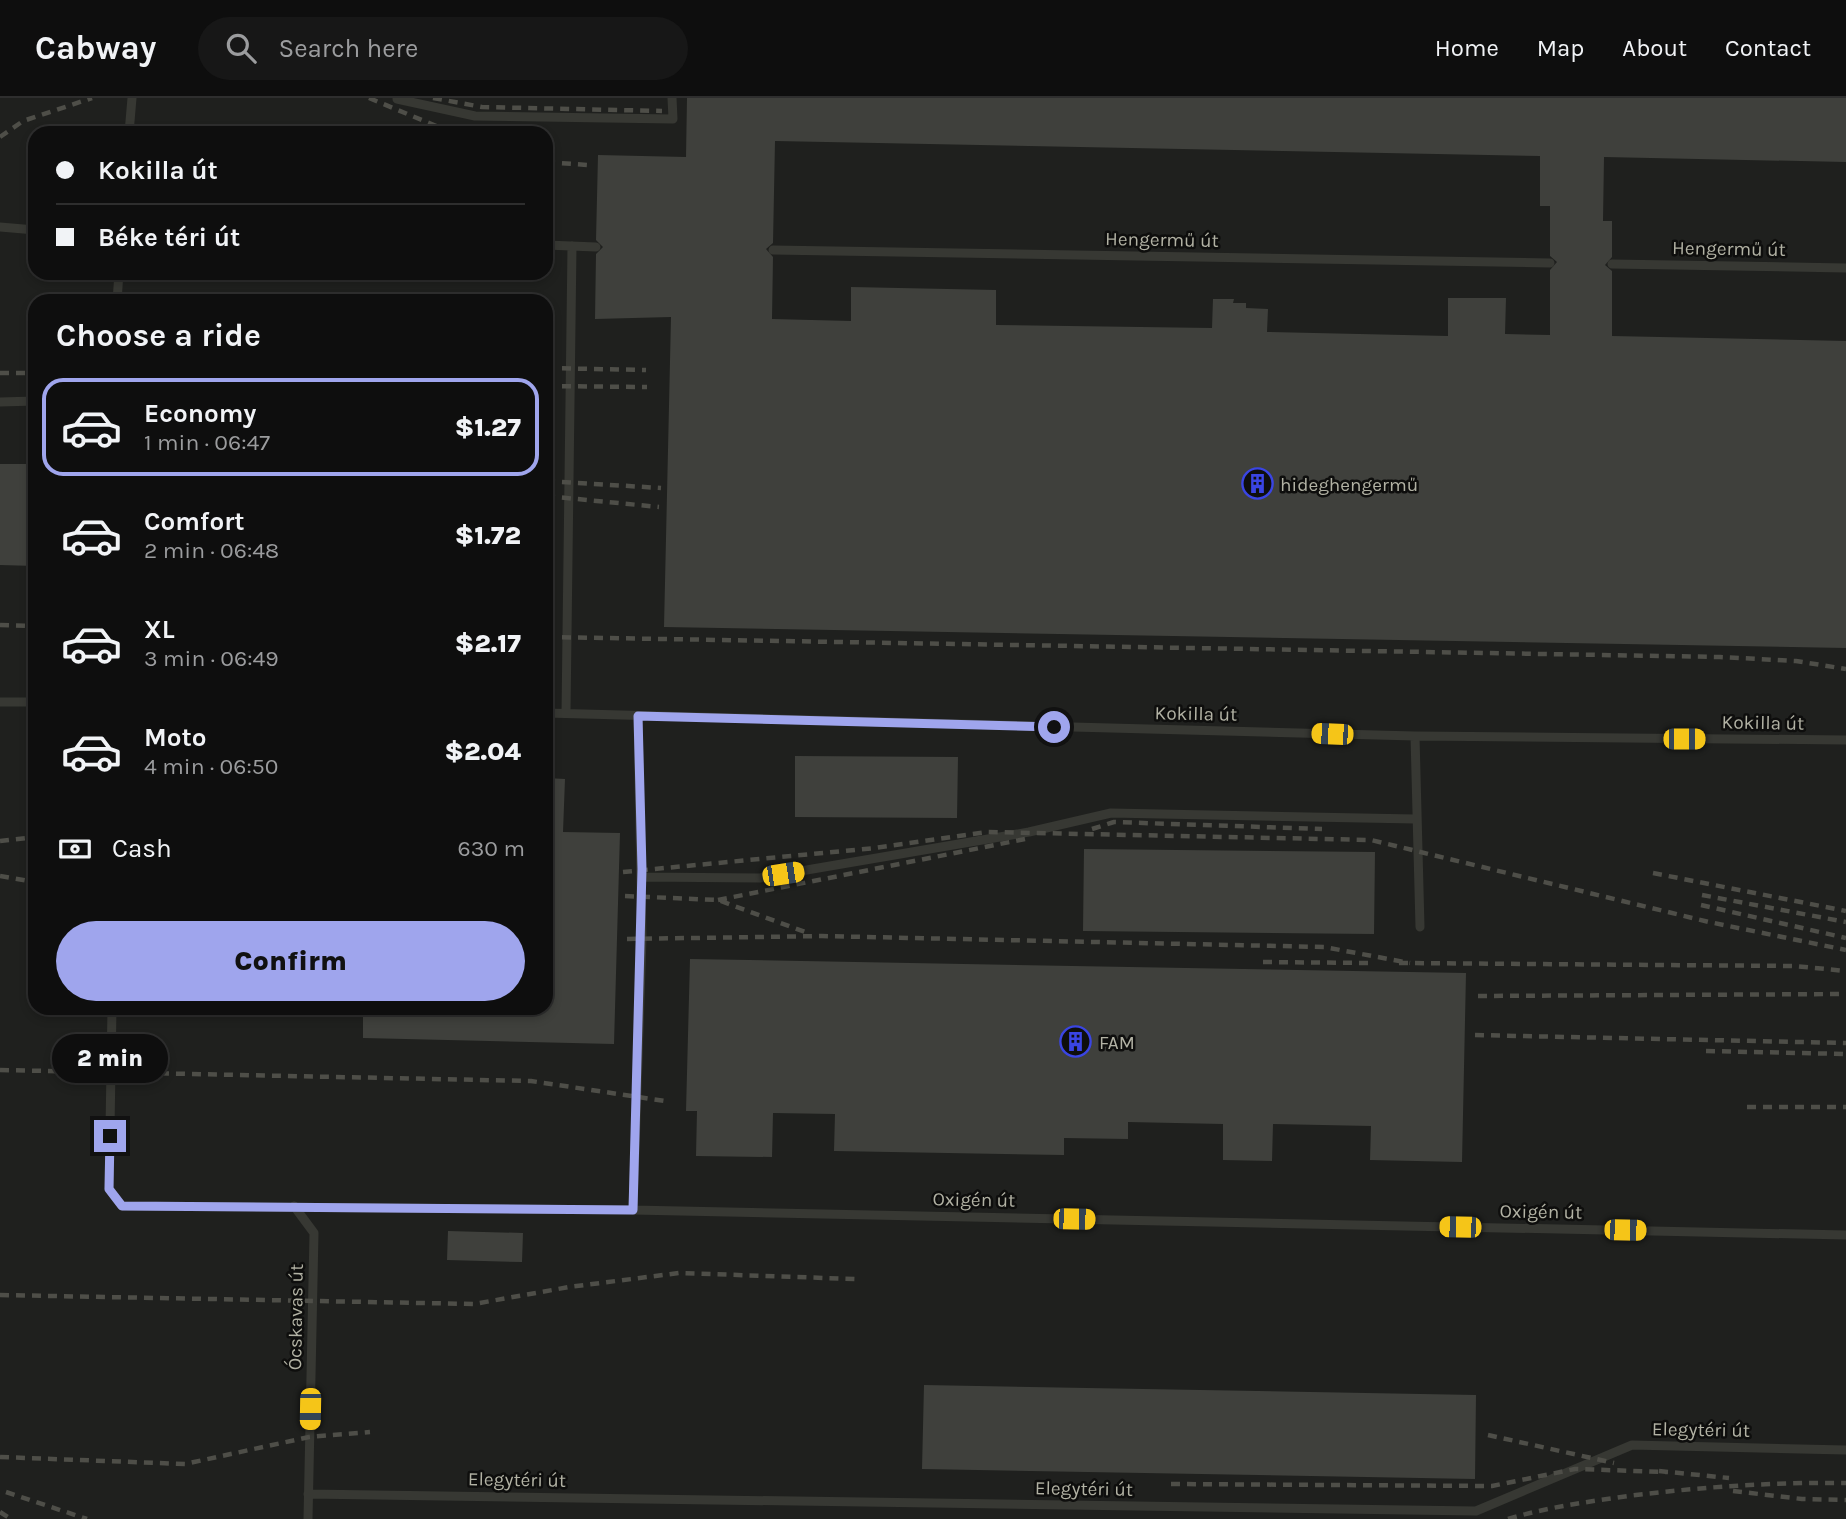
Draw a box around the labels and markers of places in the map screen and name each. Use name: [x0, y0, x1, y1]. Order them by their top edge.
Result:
building icon: hideghengermű: [1240, 467, 1274, 501]
place label: hideghengermű: [1280, 474, 1418, 496]
building icon: FAM: [1059, 1025, 1093, 1059]
place label: FAM: [1099, 1032, 1135, 1054]

